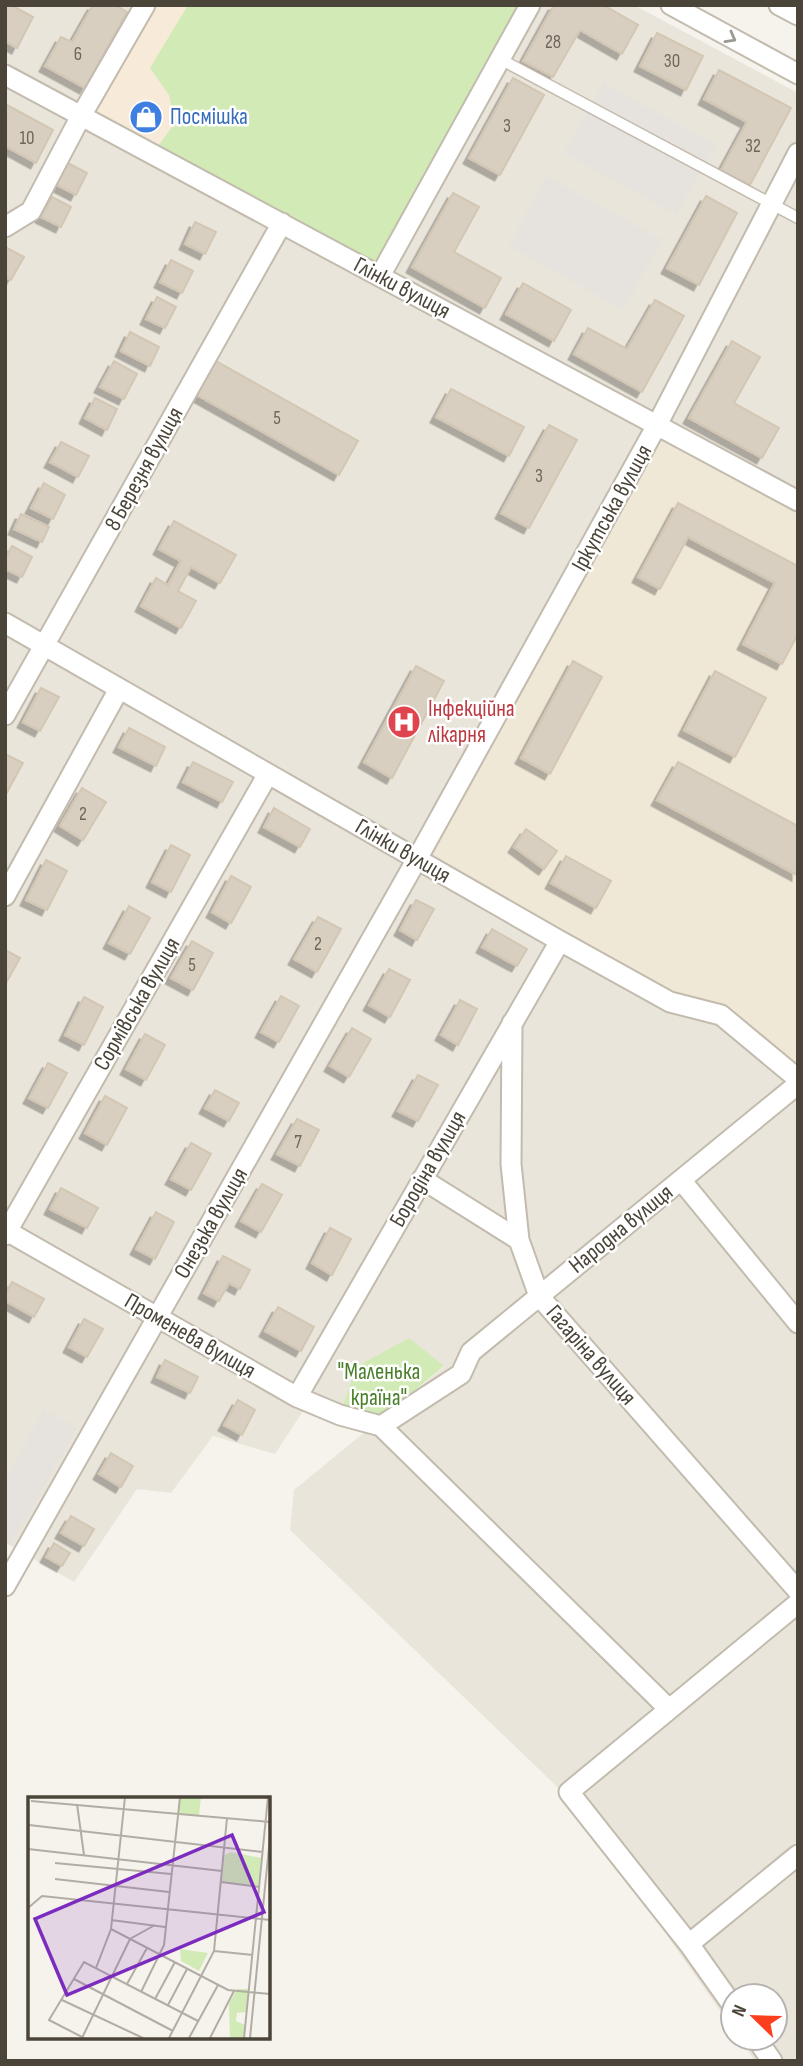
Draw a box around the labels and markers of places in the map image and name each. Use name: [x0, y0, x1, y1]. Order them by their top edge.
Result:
shop icon: Посмішка: [127, 98, 165, 136]
place label: Посмішка: [170, 103, 248, 131]
place label: Інфекційна лікарня: [428, 695, 515, 749]
hospital icon: Інфекційна лікарня: [385, 703, 423, 741]

